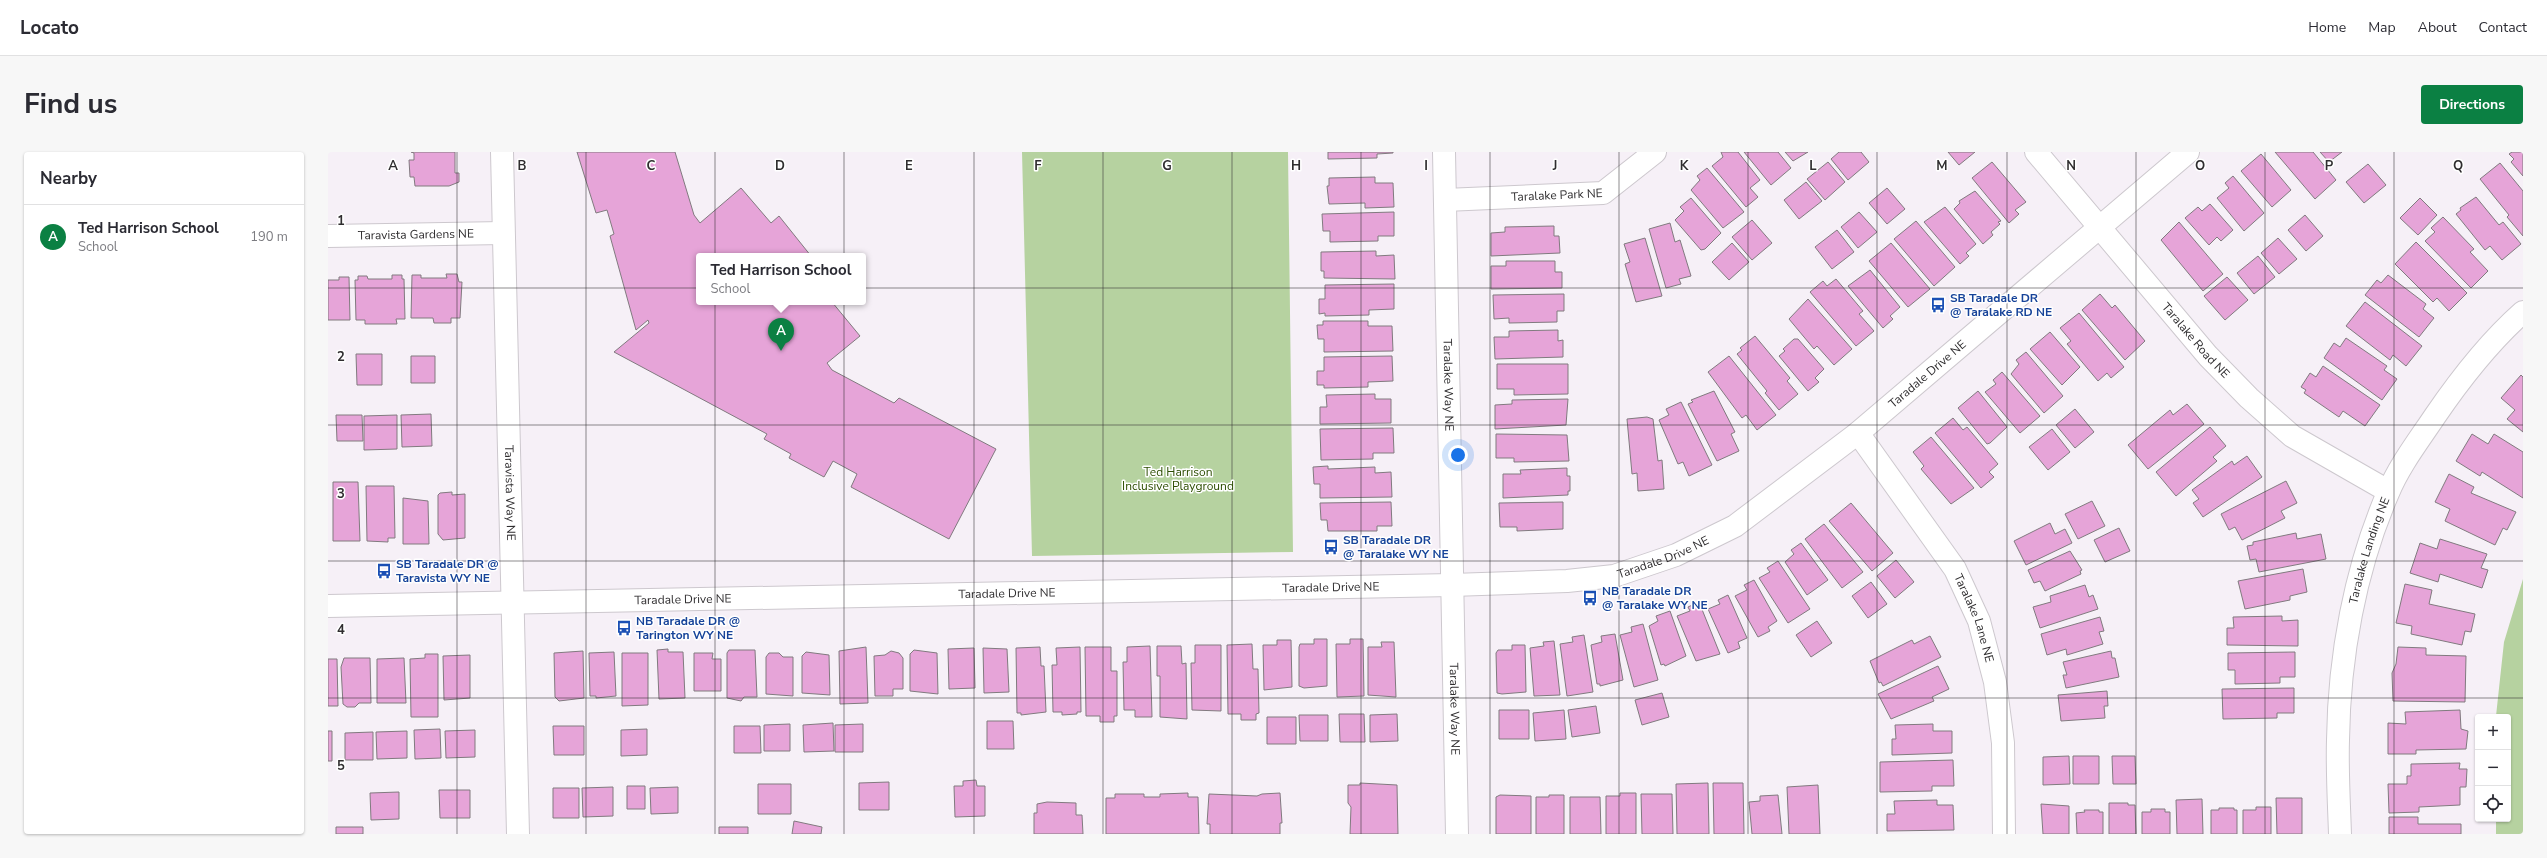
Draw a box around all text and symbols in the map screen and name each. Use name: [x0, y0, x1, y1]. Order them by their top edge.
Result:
text: Locato: [20, 15, 79, 41]
text: Home: [2308, 18, 2346, 37]
text: Map: [2368, 18, 2396, 37]
text: About: [2418, 18, 2457, 37]
text: Contact: [2479, 18, 2527, 37]
text: Find us: [24, 85, 118, 123]
button: Directions: [2421, 85, 2523, 124]
text: A: [388, 157, 398, 175]
text: B: [518, 157, 527, 175]
text: C: [647, 157, 656, 175]
text: D: [775, 157, 785, 175]
text: E: [905, 157, 913, 175]
text: F: [1034, 157, 1042, 175]
text: G: [1162, 157, 1172, 175]
text: H: [1291, 157, 1301, 175]
text: I: [1424, 157, 1428, 175]
text: J: [1552, 157, 1557, 175]
text: K: [1680, 157, 1689, 175]
text: L: [1809, 157, 1817, 175]
text: M: [1936, 157, 1948, 175]
text: N: [2066, 157, 2076, 175]
text: O: [2195, 157, 2205, 175]
text: P: [2325, 157, 2334, 175]
text: Q: [2453, 157, 2463, 175]
text: Nearby: [40, 167, 97, 190]
street label: Taralake Park NE: [1511, 185, 1603, 205]
text: 1: [337, 212, 345, 230]
text: Ted Harrison School: [78, 218, 219, 238]
street label: Taravista Gardens NE: [358, 225, 474, 243]
text: A: [48, 228, 58, 246]
text: 190 m: [250, 228, 288, 246]
text: School: [78, 238, 118, 256]
popup: [696, 253, 866, 305]
text: Ted Harrison School: [711, 260, 851, 280]
text: School: [711, 280, 750, 298]
place label: SB Taradale DR @ Taralake RD NE: [1950, 290, 2052, 320]
bus stop icon: SB Taradale DR @ Taralake RD NE: [1929, 296, 1947, 314]
street label: Taralake Road NE: [2158, 299, 2233, 382]
pin: A: [768, 318, 794, 351]
street label: Taradale Drive NE: [1885, 336, 1970, 412]
street label: Taralake Way NE: [1440, 339, 1457, 431]
text: 2: [337, 348, 345, 366]
street label: Taravista Way NE: [501, 445, 519, 541]
your location: [1448, 445, 1468, 465]
park label: Ted Harrison Inclusive Playground: [1122, 464, 1234, 494]
text: 3: [337, 485, 345, 503]
street label: Taralake Landing NE: [2345, 495, 2393, 605]
place label: SB Taradale DR @ Taralake WY NE: [1343, 532, 1449, 562]
street label: Taradale Drive NE: [1615, 532, 1711, 582]
bus stop icon: SB Taradale DR @ Taralake WY NE: [1322, 538, 1340, 556]
place label: SB Taradale DR @ Taravista WY NE: [396, 556, 499, 586]
bus stop icon: SB Taradale DR @ Taravista WY NE: [375, 562, 393, 580]
street label: Taralake Lane NE: [1950, 571, 1998, 664]
street label: Taradale Drive NE: [1282, 578, 1380, 596]
place label: NB Taradale DR @ Taralake WY NE: [1602, 583, 1708, 613]
street label: Taradale Drive NE: [958, 584, 1056, 602]
bus stop icon: NB Taradale DR @ Taralake WY NE: [1581, 589, 1599, 607]
street label: Taradale Drive NE: [634, 590, 732, 608]
place label: NB Taradale DR @ Tarington WY NE: [636, 613, 740, 643]
bus stop icon: NB Taradale DR @ Tarington WY NE: [615, 619, 633, 637]
text: 4: [337, 621, 345, 639]
street label: Taralake Way NE: [1446, 662, 1463, 755]
map controls: [2475, 714, 2511, 822]
button: +: [2475, 714, 2511, 750]
button: −: [2475, 750, 2511, 786]
text: 5: [337, 757, 345, 775]
button: locate: [2475, 786, 2511, 822]

